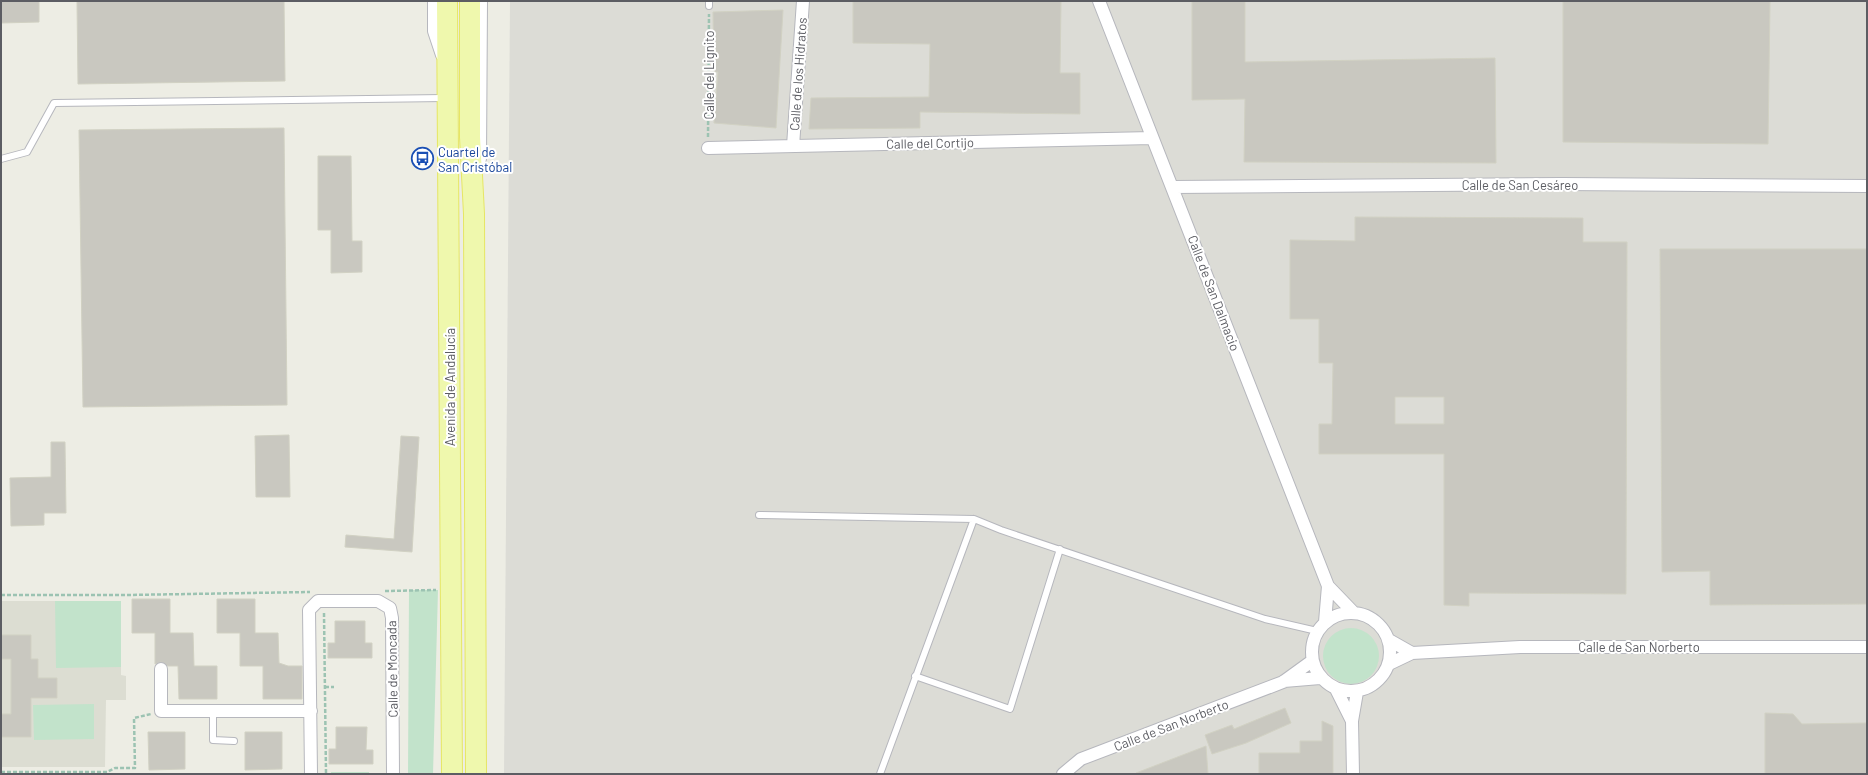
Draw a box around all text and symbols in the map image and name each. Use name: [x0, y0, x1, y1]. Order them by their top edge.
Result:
street label: Calle de los Hidratos: [786, 17, 810, 131]
street label: Calle del Lignito: [701, 30, 717, 120]
street label: Calle del Cortijo: [886, 134, 974, 152]
place label: Cuartel de San Cristóbal: [438, 144, 512, 175]
bus stop icon: Cuartel de San Cristóbal: [410, 146, 436, 172]
street label: Calle de San Cesáreo: [1462, 177, 1578, 193]
street label: Calle de San Dalmacio: [1185, 233, 1243, 353]
street label: Avenida de Andalucía: [442, 328, 458, 446]
street label: Calle de Moncada: [383, 620, 401, 718]
street label: Calle de San Norberto: [1578, 639, 1700, 655]
street label: Calle de San Norberto: [1111, 696, 1231, 754]

